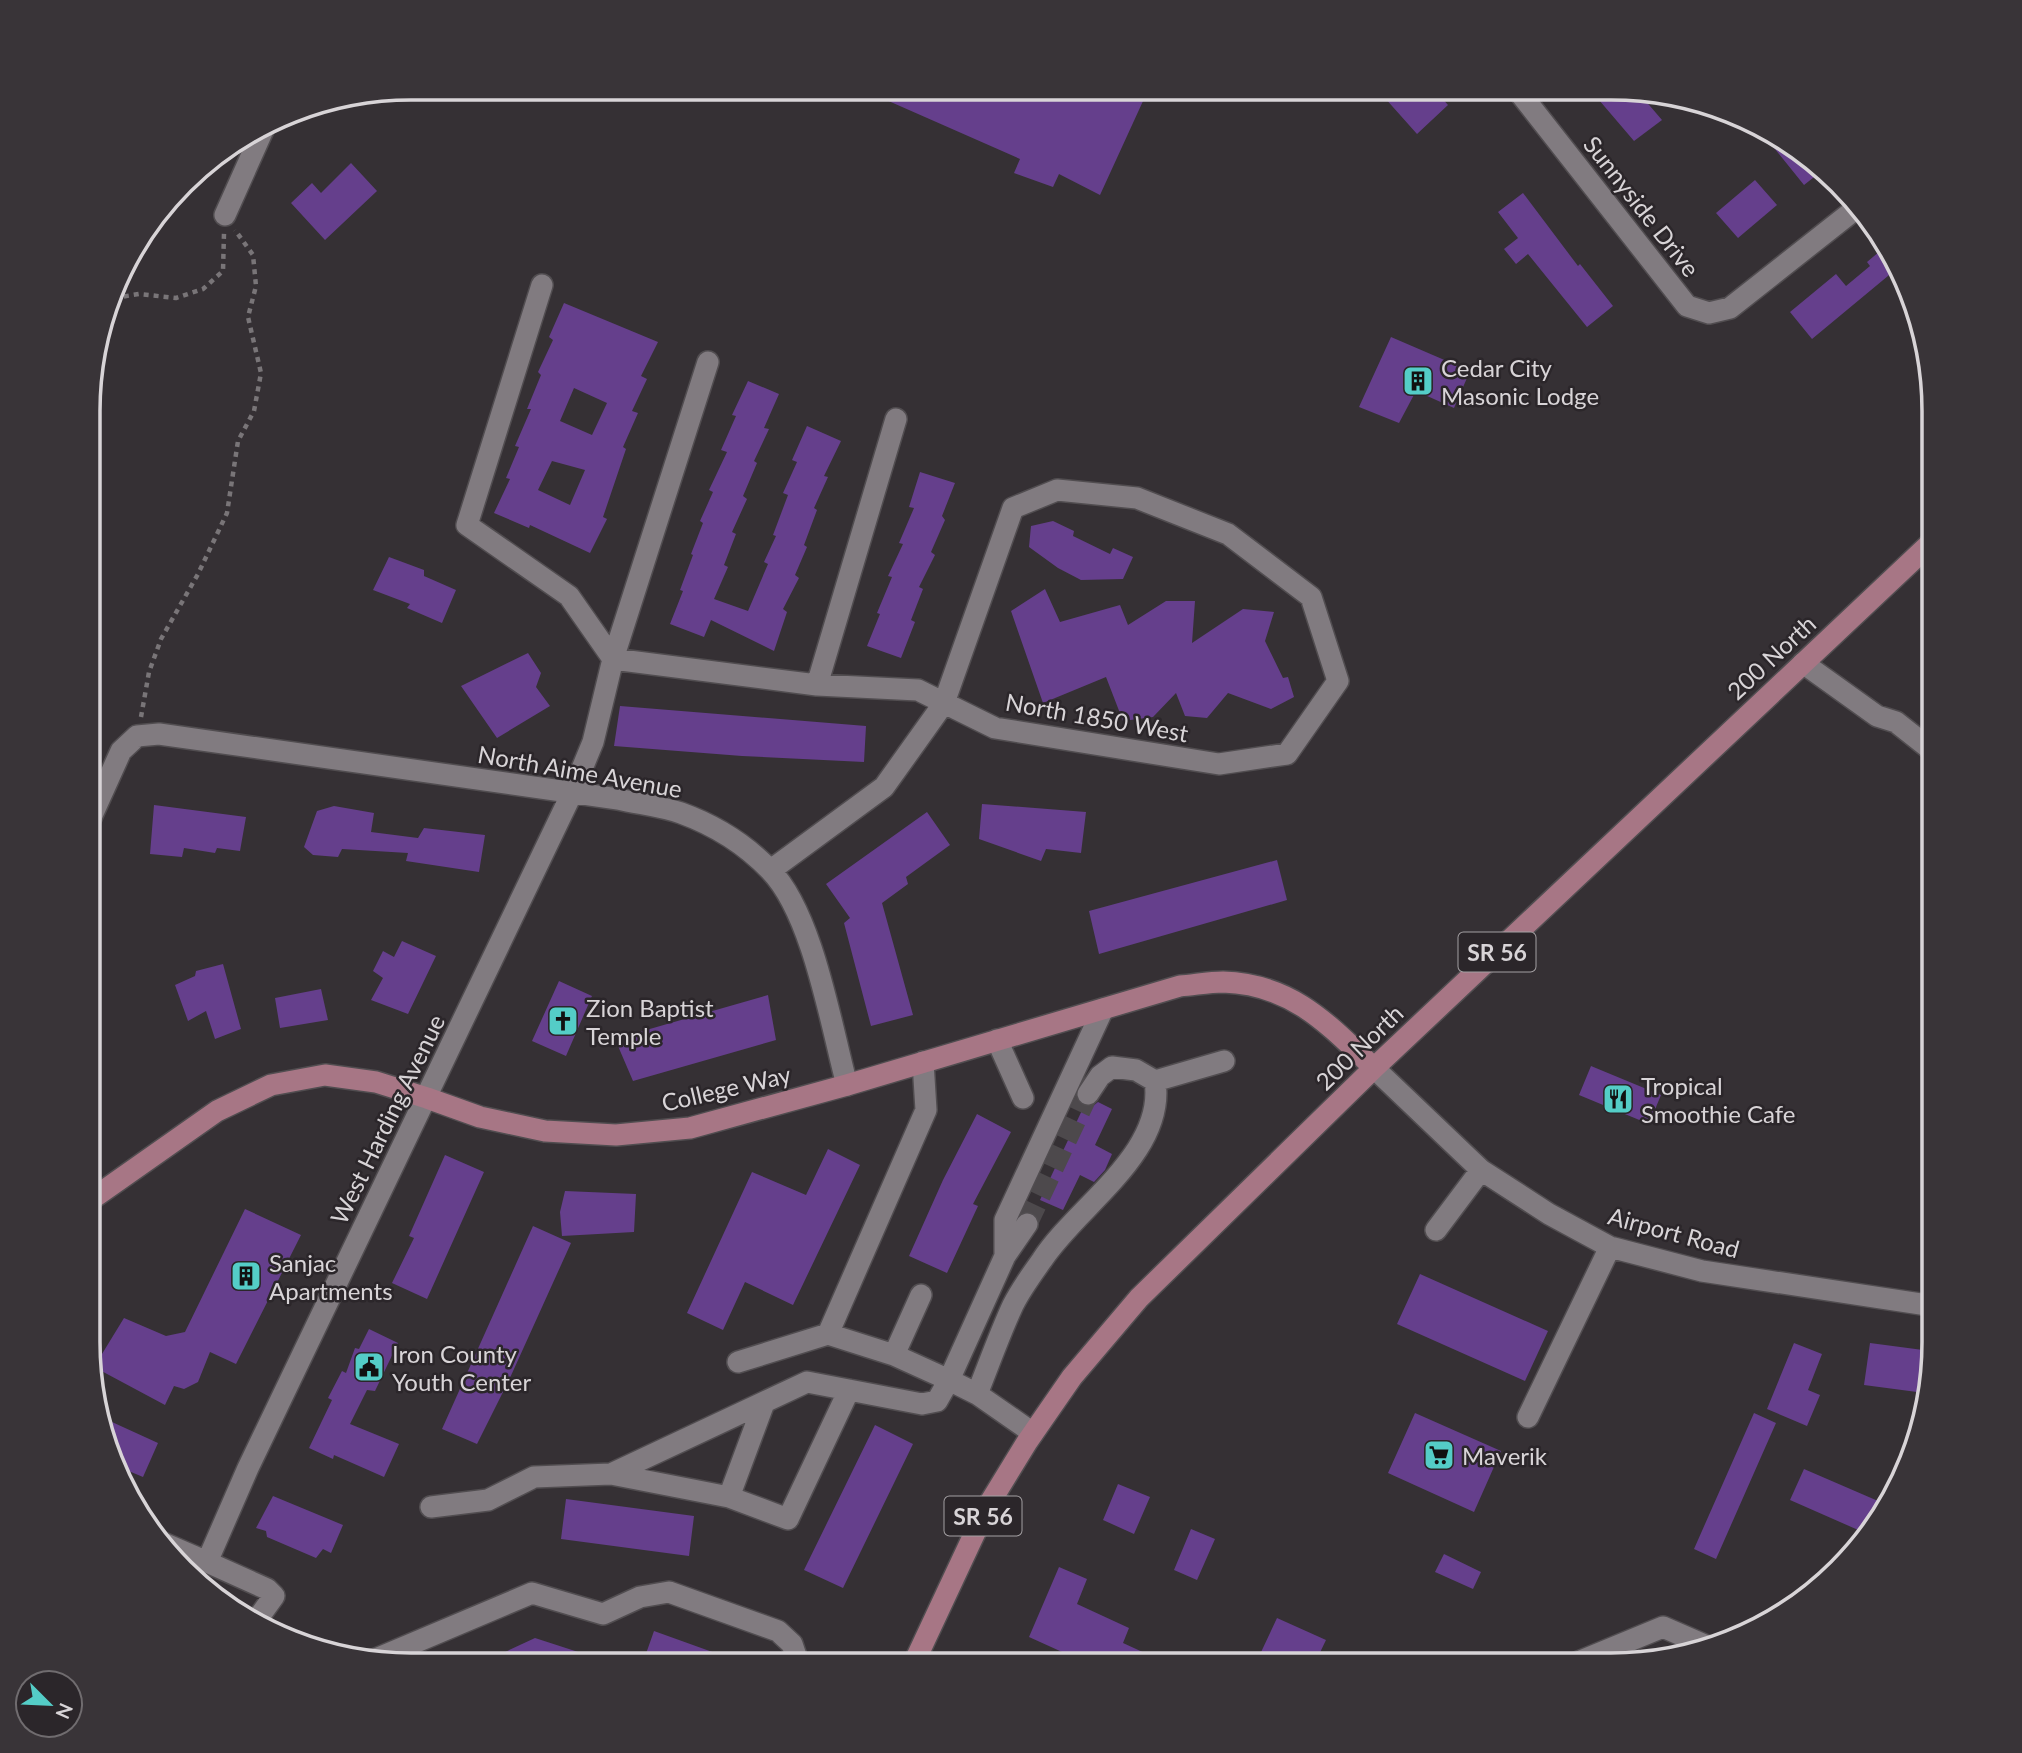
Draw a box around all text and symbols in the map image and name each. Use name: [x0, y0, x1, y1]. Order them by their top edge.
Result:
street label: Sunnyside Drive: [1578, 130, 1706, 282]
place label: Cedar City Masonic Lodge: [1441, 353, 1599, 410]
building icon: Cedar City Masonic Lodge: [1401, 364, 1435, 398]
street label: 200 North: [1721, 609, 1821, 705]
street label: North 1850 West: [1003, 687, 1191, 747]
street label: North Aime Avenue: [476, 739, 684, 803]
road number: SR 56: [1458, 932, 1536, 972]
place label: Zion Baptist Temple: [586, 993, 714, 1050]
street label: 200 North: [1309, 998, 1409, 1096]
church icon: Zion Baptist Temple: [546, 1004, 580, 1038]
street label: West Harding Avenue: [324, 1010, 450, 1228]
street label: College Way: [659, 1059, 794, 1117]
place label: Tropical Smoothie Cafe: [1641, 1071, 1796, 1128]
restaurant icon: Tropical Smoothie Cafe: [1601, 1082, 1635, 1116]
street label: Airport Road: [1605, 1201, 1743, 1263]
place label: Sanjac Apartments: [269, 1248, 393, 1305]
building icon: Sanjac Apartments: [229, 1259, 263, 1293]
place label: Iron County Youth Center: [392, 1339, 531, 1396]
public building icon: Iron County Youth Center: [352, 1350, 386, 1384]
supermarket icon: Maverik: [1422, 1438, 1456, 1472]
place label: Maverik: [1462, 1441, 1548, 1470]
road number: SR 56: [944, 1497, 1021, 1536]
north arrow: [14, 1669, 84, 1739]
text: N: [52, 1700, 78, 1722]

